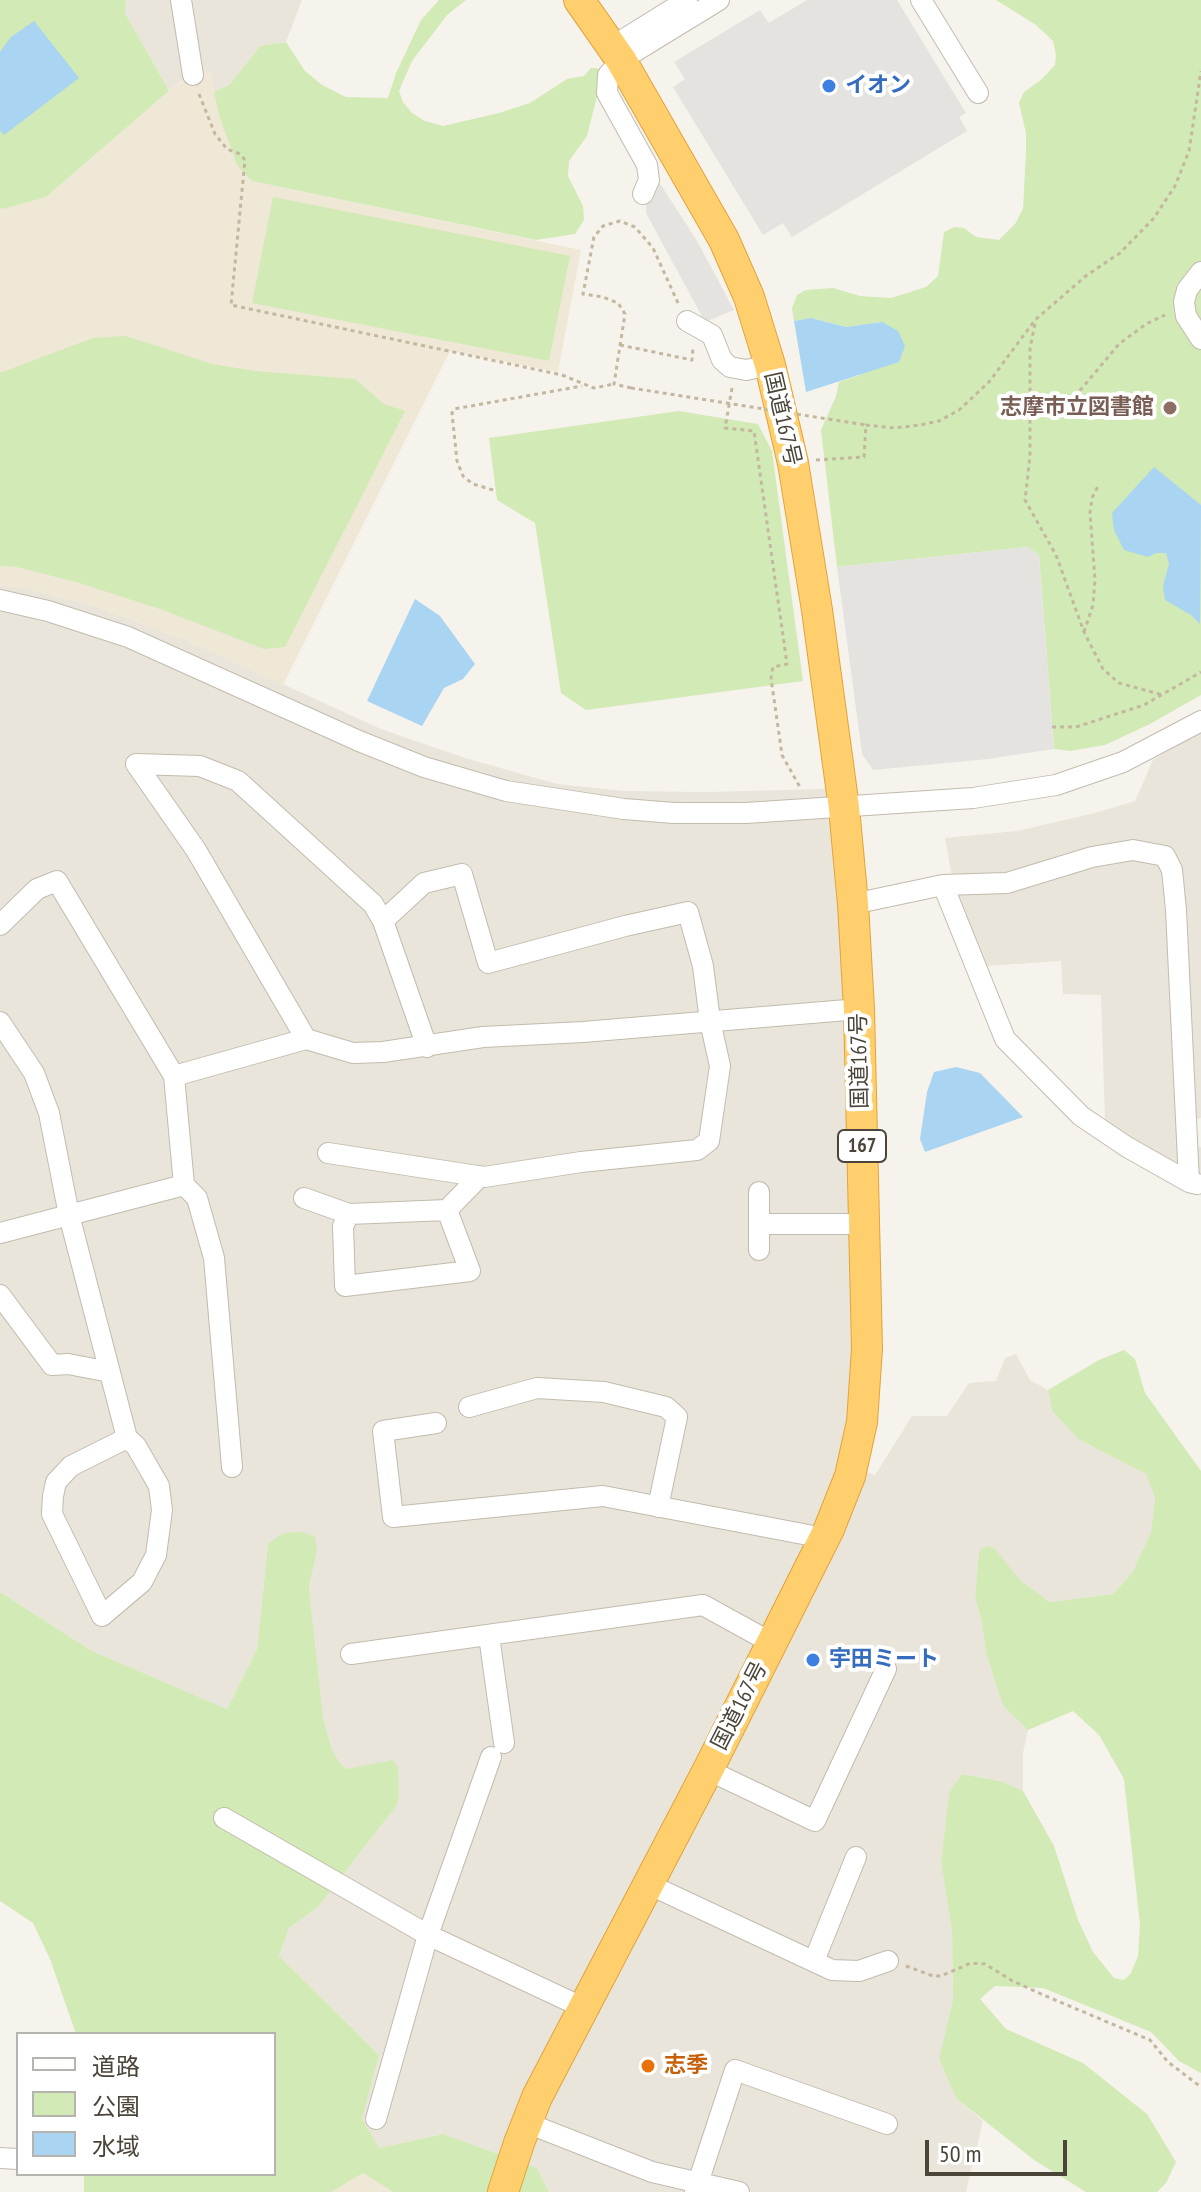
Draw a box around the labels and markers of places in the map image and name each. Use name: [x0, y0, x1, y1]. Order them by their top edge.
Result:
place label: イオン: [845, 73, 911, 99]
marker: イオン: [820, 77, 838, 95]
place label: 志摩市立図書館: [1000, 395, 1154, 421]
marker: 志摩市立図書館: [1161, 399, 1179, 417]
place label: 宇田ミート: [829, 1647, 939, 1673]
marker: 宇田ミート: [804, 1651, 822, 1669]
place label: 志季: [664, 2053, 708, 2079]
marker: 志季: [639, 2057, 657, 2075]

